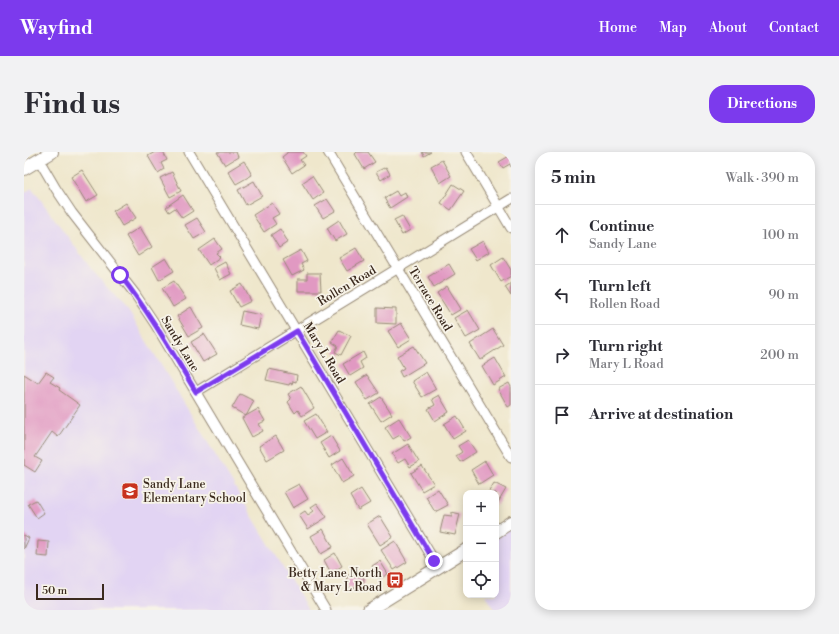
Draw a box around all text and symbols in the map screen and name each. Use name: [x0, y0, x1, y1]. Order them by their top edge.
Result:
text: Wayfind: [20, 16, 93, 40]
text: Home: [599, 19, 637, 37]
text: Map: [659, 19, 687, 37]
text: About: [709, 19, 747, 37]
text: Contact: [769, 19, 819, 37]
button: Directions: [709, 85, 815, 123]
text: Find us: [24, 87, 120, 122]
text: 5 min: [551, 167, 596, 189]
text: Walk · 390 m: [726, 170, 799, 186]
text: Continue: [589, 217, 654, 236]
icon: ahead: [551, 224, 573, 246]
text: 100 m: [763, 227, 799, 243]
text: Sandy Lane: [589, 236, 657, 252]
street label: Rollen Road: [315, 263, 379, 309]
street label: Terrace Road: [405, 264, 455, 334]
route start: [111, 266, 129, 284]
text: Turn left: [589, 277, 651, 296]
icon: left: [551, 284, 573, 306]
text: 90 m: [768, 287, 799, 303]
text: Rollen Road: [589, 296, 660, 312]
street label: Sandy Lane: [157, 313, 203, 375]
street label: Mary L Road: [300, 320, 348, 387]
text: Turn right: [589, 337, 663, 356]
icon: right: [551, 344, 573, 366]
text: 200 m: [760, 347, 799, 363]
text: Mary L Road: [589, 356, 664, 372]
icon: arrive: [551, 404, 573, 426]
text: Arrive at destination: [589, 405, 733, 424]
place label: Sandy Lane Elementary School: [143, 477, 247, 506]
school or university icon: Sandy Lane Elementary School: [120, 481, 140, 501]
map controls: [463, 490, 499, 598]
button: +: [463, 490, 499, 526]
button: −: [463, 526, 499, 562]
route end: [425, 552, 443, 570]
button: locate: [463, 562, 499, 598]
place label: Betty Lane North & Mary L Road: [287, 566, 382, 595]
bus stop icon: Betty Lane North & Mary L Road: [385, 570, 405, 590]
scale bar: [36, 582, 104, 601]
text: 50 m: [42, 584, 67, 598]

